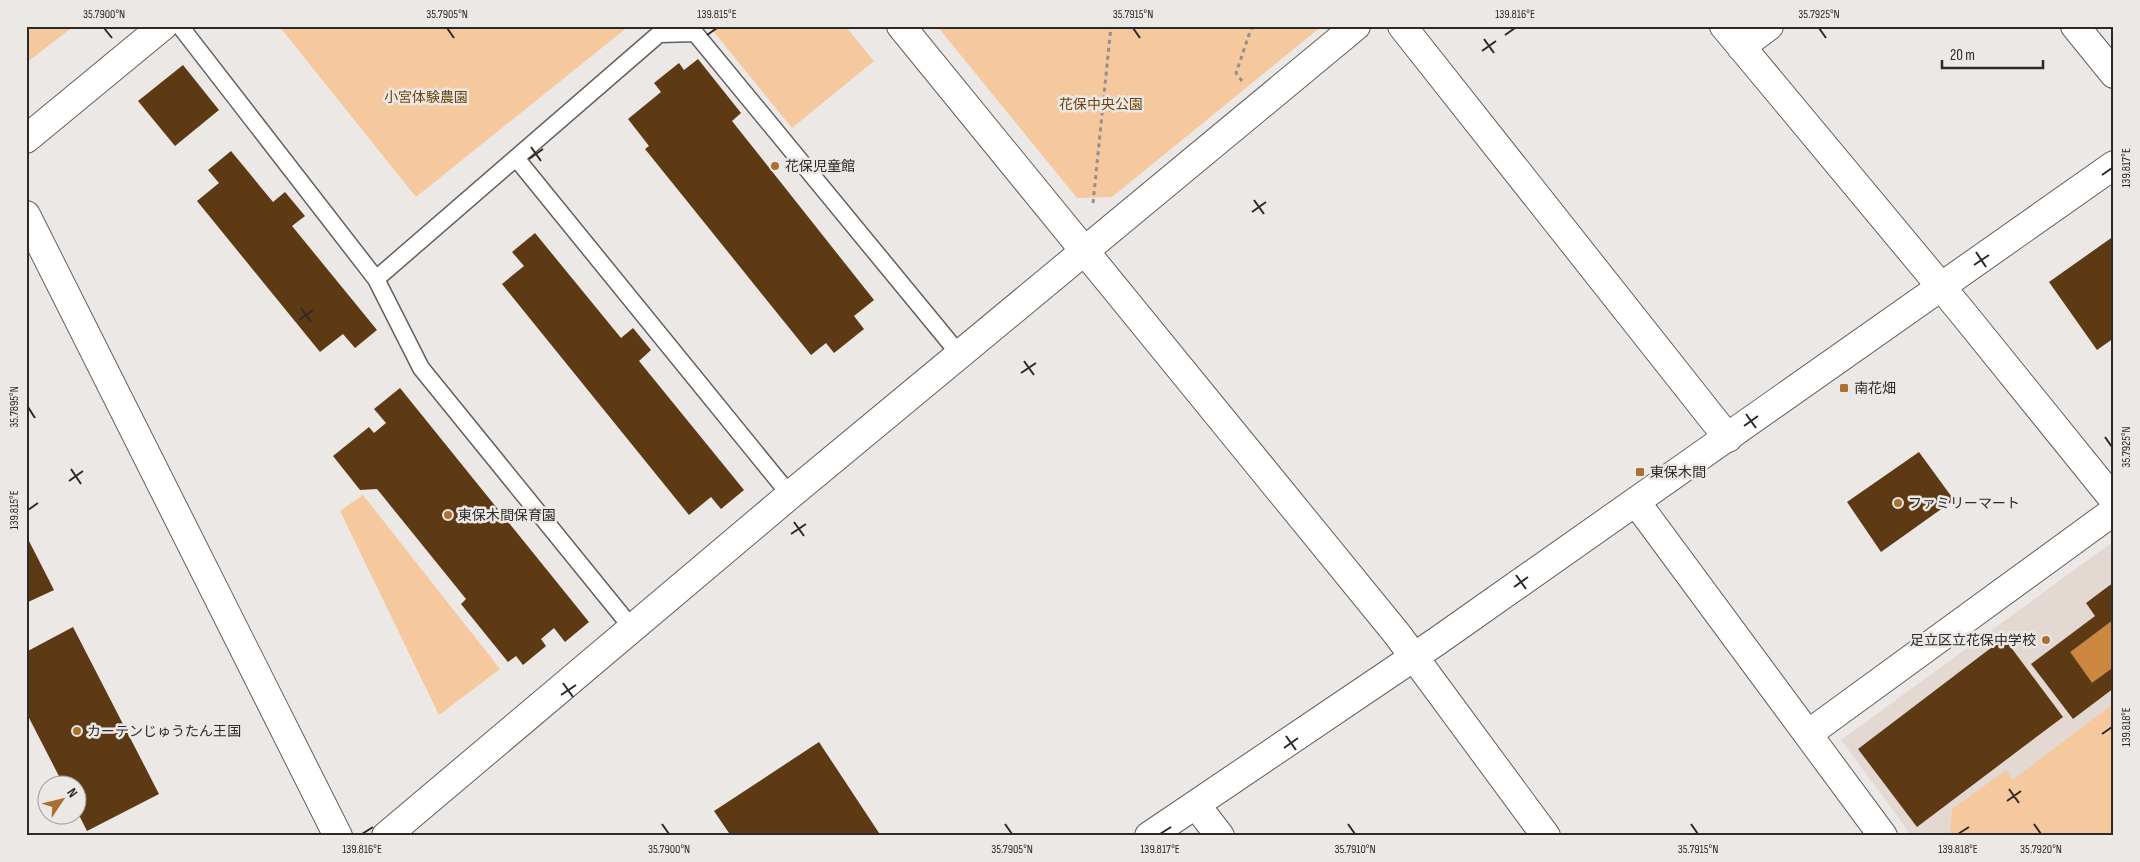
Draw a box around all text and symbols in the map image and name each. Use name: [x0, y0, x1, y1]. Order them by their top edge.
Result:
text: 35.7900°N: [83, 7, 125, 22]
text: 35.7905°N: [426, 7, 468, 22]
text: 139.815°E: [697, 7, 737, 22]
text: 35.7915°N: [1113, 7, 1153, 22]
text: 139.816°E: [1495, 7, 1535, 22]
text: 35.7925°N: [1798, 7, 1840, 22]
scale bar: [1942, 38, 2044, 70]
text: 20 m: [1950, 46, 1975, 65]
park label: 小宮体験農園: [384, 89, 468, 106]
park label: 花保中央公園: [1059, 96, 1143, 113]
text: 139.817°E: [2119, 148, 2134, 188]
place label: 花保児童館: [785, 158, 855, 175]
marker: 花保児童館: [769, 160, 781, 172]
place label: 南花畑: [1854, 380, 1896, 397]
marker: 南花畑: [1838, 382, 1850, 394]
text: 35.7895°N: [7, 386, 22, 428]
text: 35.7925°N: [2119, 426, 2134, 468]
place label: 東保木間: [1650, 464, 1706, 481]
marker: 東保木間: [1634, 466, 1646, 478]
text: 139.815°E: [7, 490, 22, 530]
place label: ファミリーマート: [1908, 495, 2020, 512]
marker: ファミリーマート: [1892, 497, 1904, 509]
place label: 東保木間保育園: [458, 507, 556, 524]
marker: 東保木間保育園: [442, 509, 454, 521]
place label: 足立区立花保中学校: [1910, 632, 2036, 649]
marker: 足立区立花保中学校: [2040, 634, 2052, 646]
text: 139.818°E: [2119, 707, 2134, 747]
place label: カーテンじゅうたん王国: [87, 723, 241, 740]
marker: カーテンじゅうたん王国: [71, 725, 83, 737]
north arrow: [38, 774, 88, 824]
text: N: [63, 785, 81, 801]
text: 139.816°E: [342, 842, 382, 857]
text: 35.7900°N: [648, 842, 690, 857]
text: 35.7905°N: [991, 842, 1033, 857]
text: 139.817°E: [1140, 842, 1180, 857]
text: 35.7910°N: [1334, 842, 1376, 857]
text: 35.7915°N: [1678, 842, 1718, 857]
text: 139.818°E: [1938, 842, 1978, 857]
text: 35.7920°N: [2020, 842, 2062, 857]

